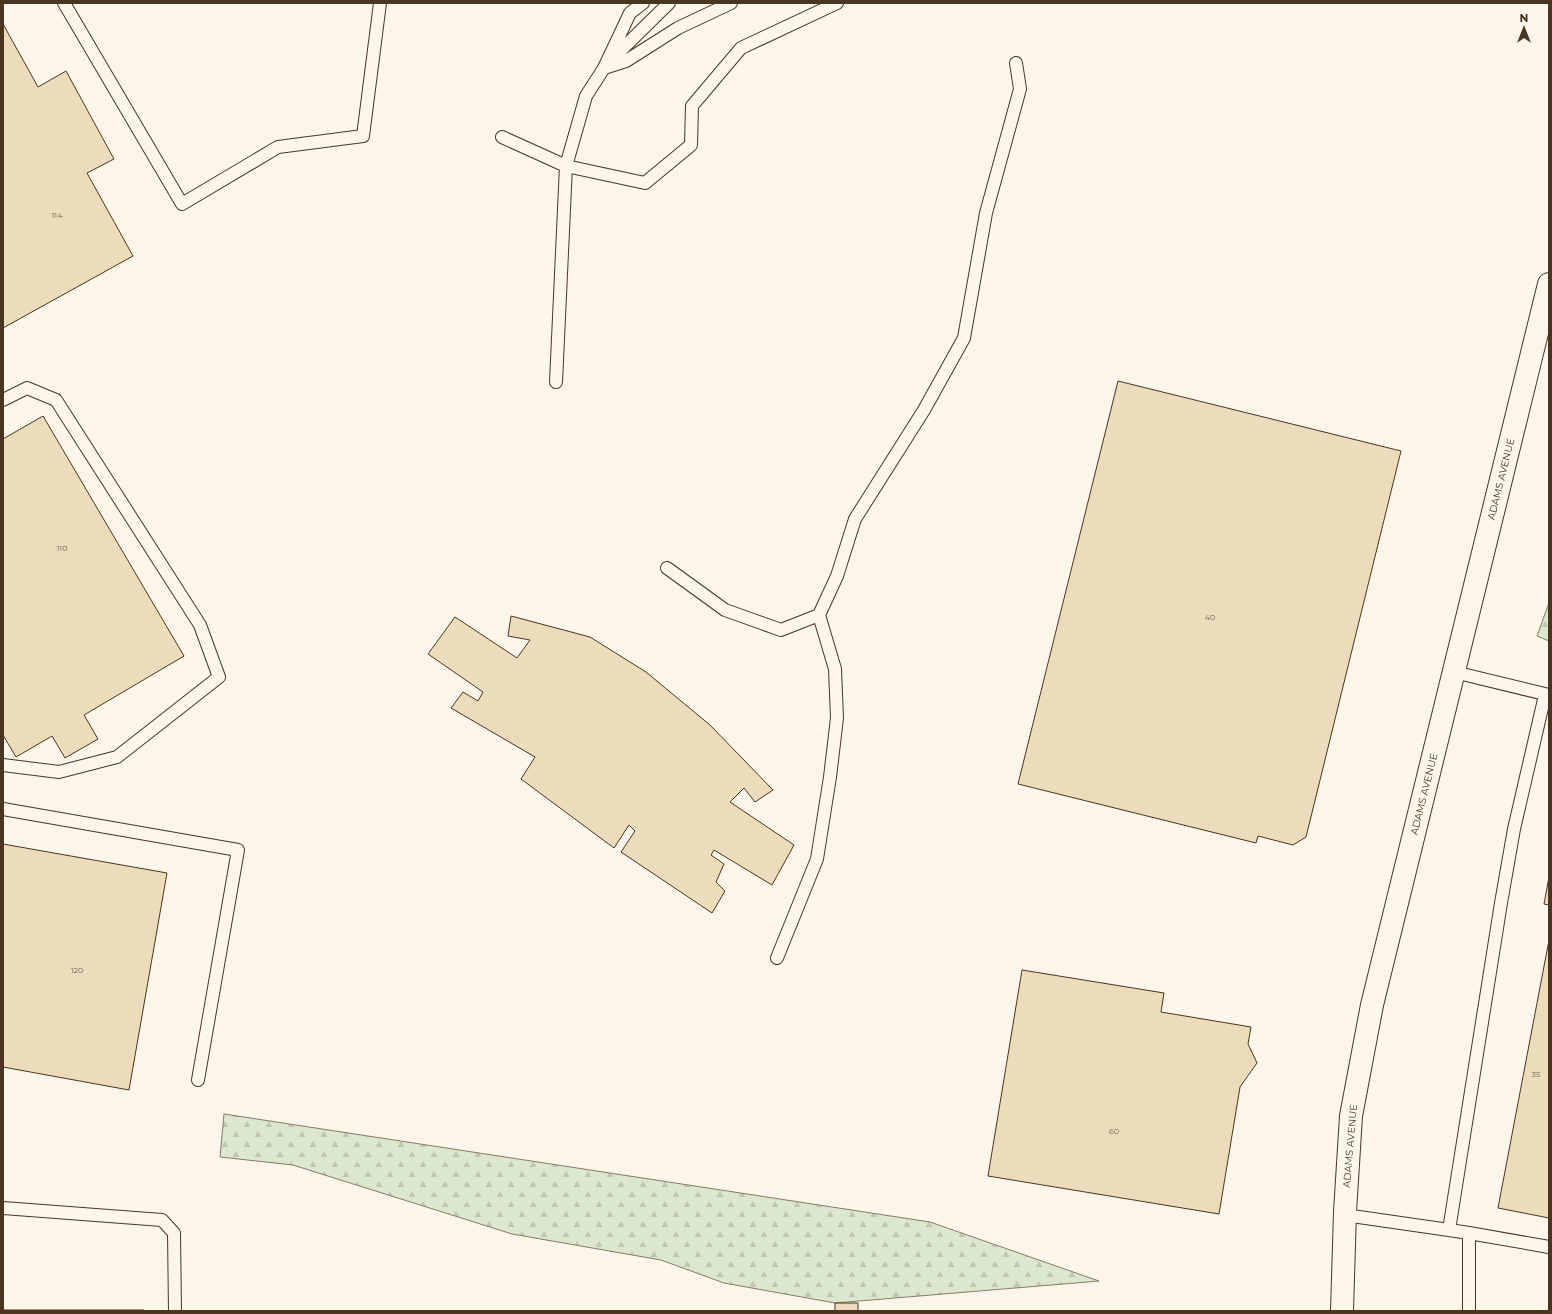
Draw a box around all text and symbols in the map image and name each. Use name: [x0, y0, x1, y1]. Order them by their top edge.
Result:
north arrow: [1504, 8, 1544, 48]
text: N: [1520, 11, 1528, 25]
house number: 114: [51, 210, 63, 220]
street label: ADAMS AVENUE: [1485, 436, 1518, 521]
house number: 110: [56, 543, 68, 553]
house number: 40: [1205, 612, 1215, 622]
street label: ADAMS AVENUE: [1408, 751, 1441, 836]
house number: 120: [71, 965, 83, 975]
house number: 35: [1532, 1069, 1541, 1079]
street label: ADAMS AVENUE: [1340, 1103, 1360, 1188]
house number: 60: [1109, 1126, 1119, 1136]

